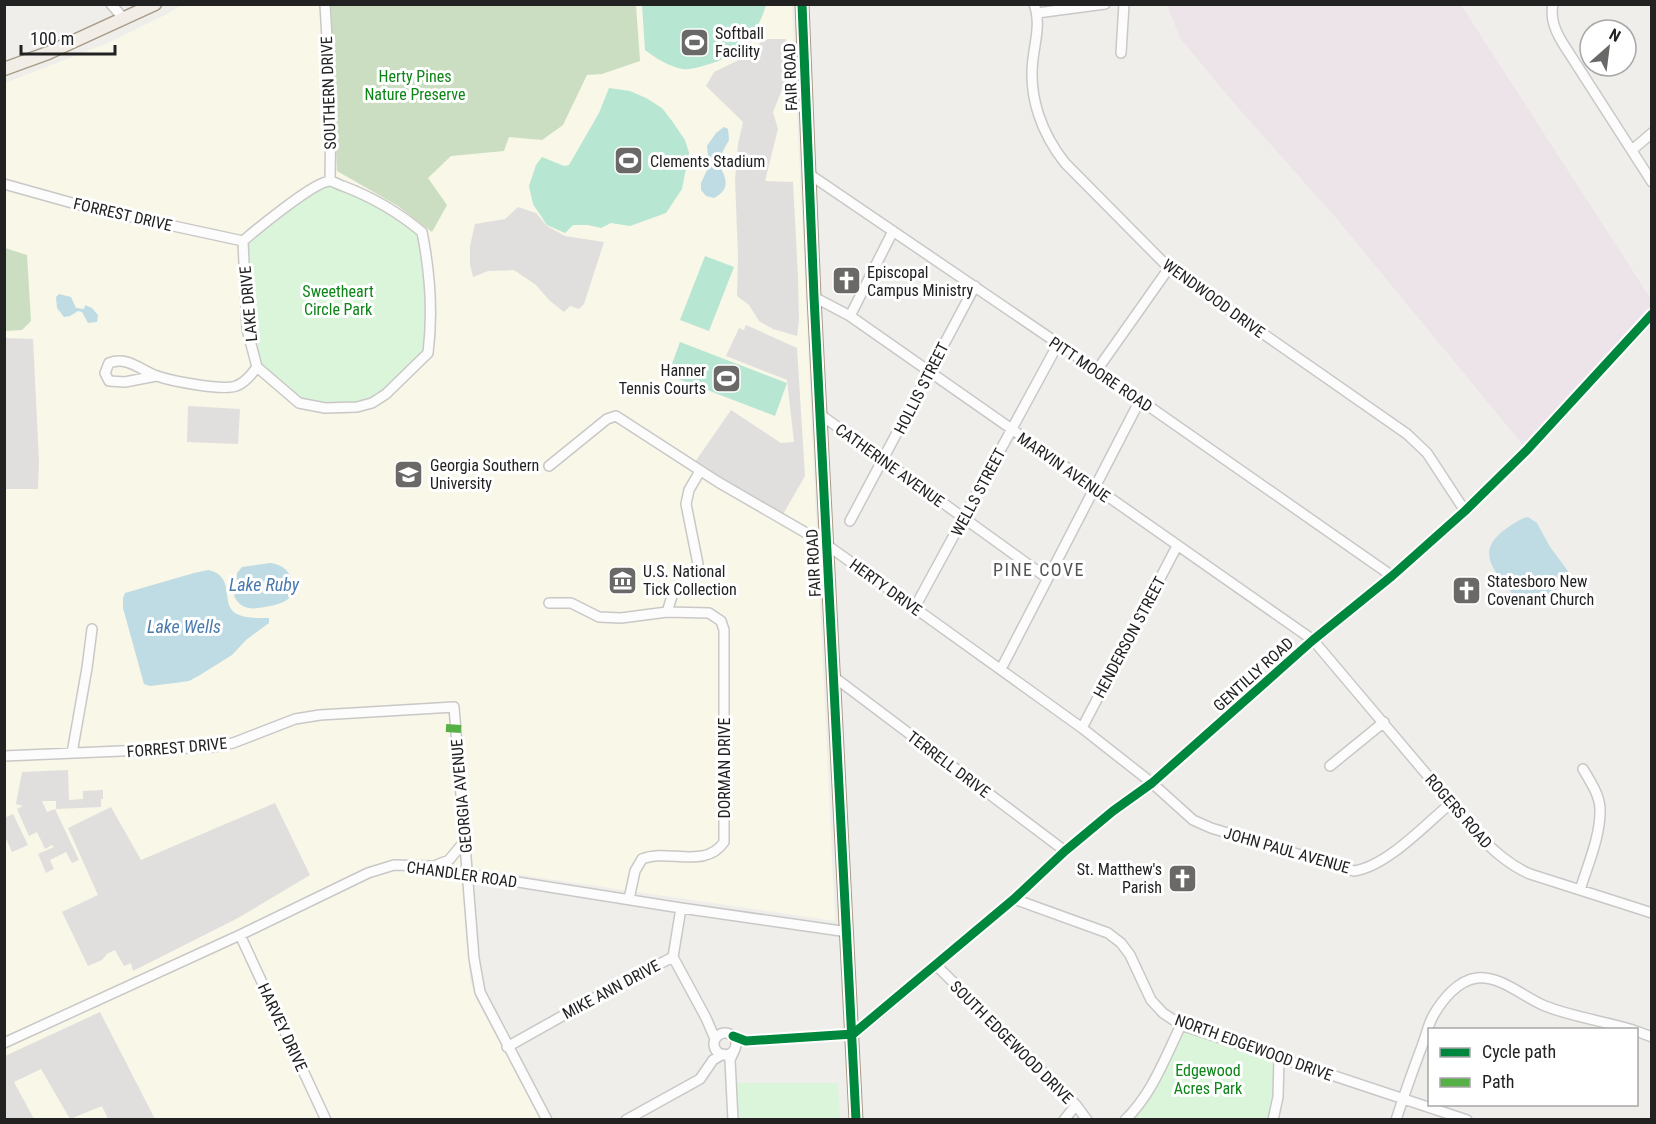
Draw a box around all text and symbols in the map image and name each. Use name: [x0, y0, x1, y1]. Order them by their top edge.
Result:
scale bar: [21, 18, 116, 56]
north arrow: [1578, 18, 1638, 78]
place label: Softball Facility: [715, 24, 764, 61]
text: N: [1606, 25, 1624, 46]
sports icon: Softball Facility: [678, 26, 710, 58]
text: 100 m: [30, 28, 74, 49]
street label: SOUTHERN DRIVE: [317, 36, 340, 150]
street label: FAIR ROAD: [780, 43, 801, 111]
park label: Herty Pines Nature Preserve: [364, 67, 466, 104]
sports icon: Clements Stadium: [613, 145, 645, 177]
place label: Clements Stadium: [650, 152, 765, 171]
street label: FORREST DRIVE: [72, 194, 174, 235]
street label: WENDWOOD DRIVE: [1159, 255, 1269, 342]
place label: Episcopal Campus Ministry: [867, 263, 974, 300]
street label: LAKE DRIVE: [236, 265, 261, 343]
church icon: Episcopal Campus Ministry: [830, 265, 862, 297]
park label: Sweetheart Circle Park: [302, 282, 374, 319]
street label: PITT MOORE ROAD: [1045, 333, 1156, 416]
street label: HOLLIS STREET: [890, 339, 953, 437]
place label: Hanner Tennis Courts: [619, 361, 706, 398]
sports icon: Hanner Tennis Courts: [711, 363, 743, 395]
street label: CATHERINE AVENUE: [832, 420, 948, 511]
street label: MARVIN AVENUE: [1014, 428, 1114, 506]
street label: WELLS STREET: [947, 445, 1010, 539]
place label: Georgia Southern University: [430, 456, 539, 493]
school or university icon: Georgia Southern University: [393, 458, 425, 490]
street label: FAIR ROAD: [802, 528, 825, 597]
street label: HERTY DRIVE: [846, 555, 926, 620]
district label: PINE COVE: [993, 559, 1085, 580]
place label: U.S. National Tick Collection: [643, 562, 737, 599]
museum icon: U.S. National Tick Collection: [606, 564, 638, 596]
place label: Statesboro New Covenant Church: [1487, 572, 1594, 609]
street label: HENDERSON STREET: [1090, 573, 1169, 701]
water label: Lake Ruby: [229, 574, 300, 595]
church icon: Statesboro New Covenant Church: [1450, 574, 1482, 606]
water label: Lake Wells: [147, 616, 221, 637]
street label: GENTILLY ROAD: [1209, 633, 1297, 715]
street label: DORMAN DRIVE: [715, 718, 734, 818]
street label: TERRELL DRIVE: [904, 727, 994, 802]
street label: FORREST DRIVE: [126, 734, 228, 761]
street label: GEORGIA AVENUE: [447, 738, 476, 854]
street label: ROGERS ROAD: [1421, 770, 1496, 852]
street label: JOHN PAUL AVENUE: [1222, 823, 1352, 878]
street label: CHANDLER ROAD: [405, 857, 518, 892]
place label: St. Matthew's Parish: [1077, 860, 1162, 897]
church icon: St. Matthew's Parish: [1167, 862, 1199, 894]
street label: MIKE ANN DRIVE: [559, 956, 663, 1023]
street label: SOUTH EDGEWOOD DRIVE: [946, 977, 1077, 1108]
street label: HARVEY DRIVE: [254, 980, 311, 1074]
street label: NORTH EDGEWOOD DRIVE: [1172, 1010, 1335, 1085]
legend: [1428, 1028, 1638, 1106]
text: Cycle path: [1482, 1041, 1556, 1062]
park label: Edgewood Acres Park: [1174, 1061, 1243, 1098]
text: Path: [1482, 1071, 1515, 1092]

